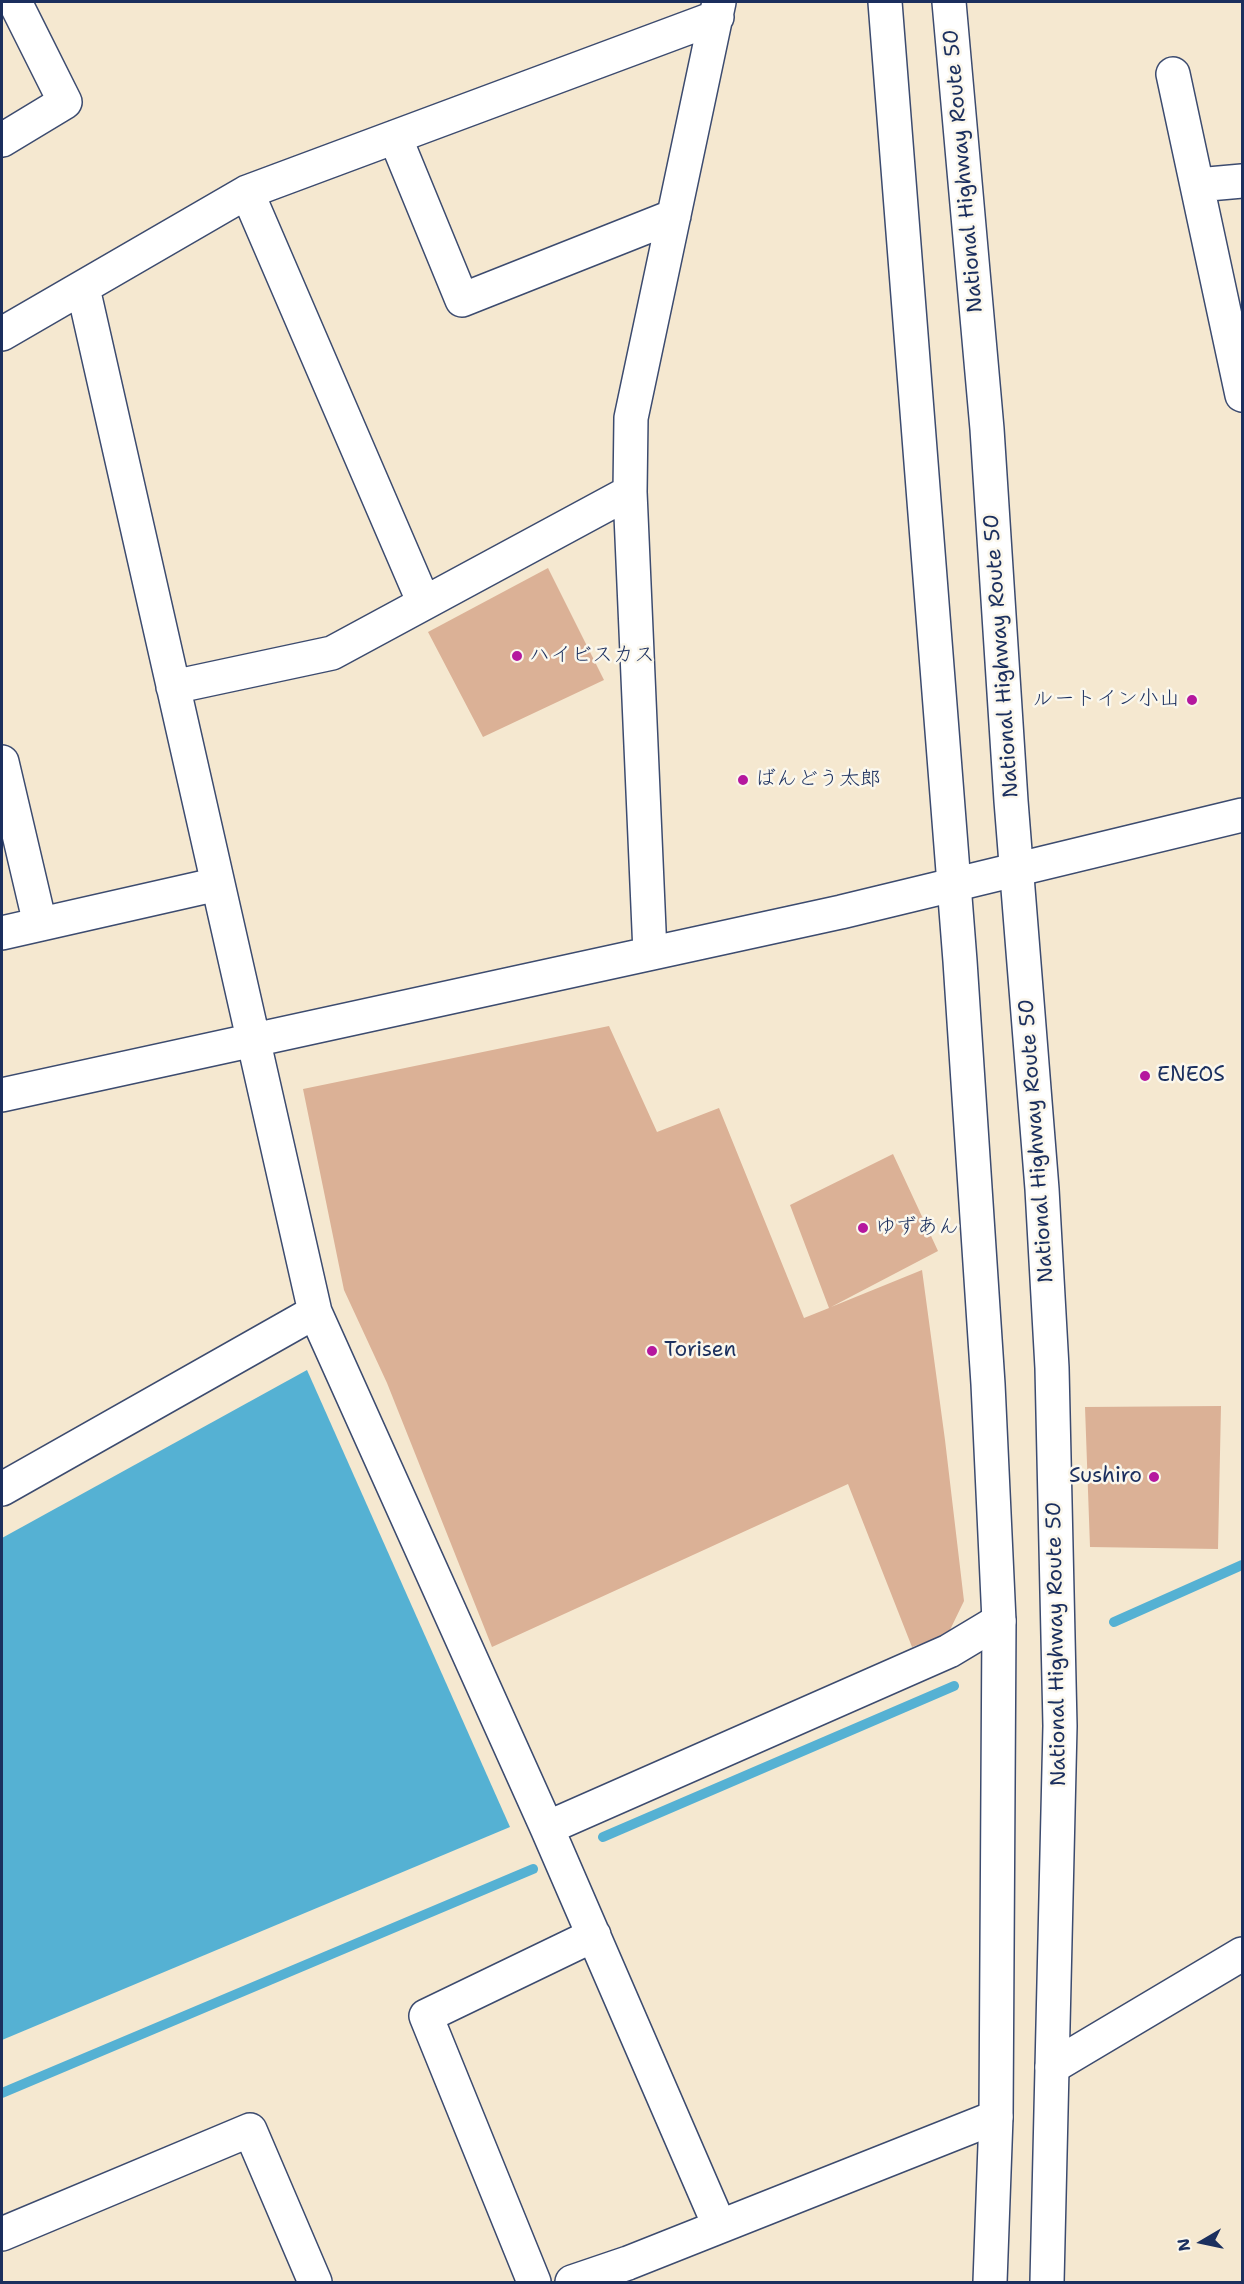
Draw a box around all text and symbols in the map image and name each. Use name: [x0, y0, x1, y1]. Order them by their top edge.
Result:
street label: National Highway Route 50: [939, 28, 989, 314]
street label: National Highway Route 50: [980, 513, 1024, 799]
place label: ハイビスカス: [529, 643, 655, 669]
marker: ハイビスカス: [510, 649, 524, 663]
place label: ルートイン小山: [1032, 687, 1180, 713]
marker: ルートイン小山: [1185, 693, 1199, 707]
place label: ばんどう太郎: [755, 767, 881, 793]
marker: ばんどう太郎: [736, 773, 750, 787]
street label: National Highway Route 50: [1015, 998, 1059, 1284]
place label: ENEOS: [1157, 1063, 1225, 1089]
marker: ENEOS: [1138, 1069, 1152, 1083]
place label: ゆずあん: [875, 1215, 959, 1241]
marker: ゆずあん: [856, 1221, 870, 1235]
place label: Torisen: [664, 1338, 736, 1364]
marker: Torisen: [645, 1344, 659, 1358]
place label: Sushiro: [1069, 1464, 1142, 1490]
marker: Sushiro: [1147, 1470, 1161, 1484]
street label: National Highway Route 50: [1042, 1502, 1072, 1786]
north arrow: [1172, 2212, 1232, 2272]
text: N: [1172, 2237, 1195, 2253]

